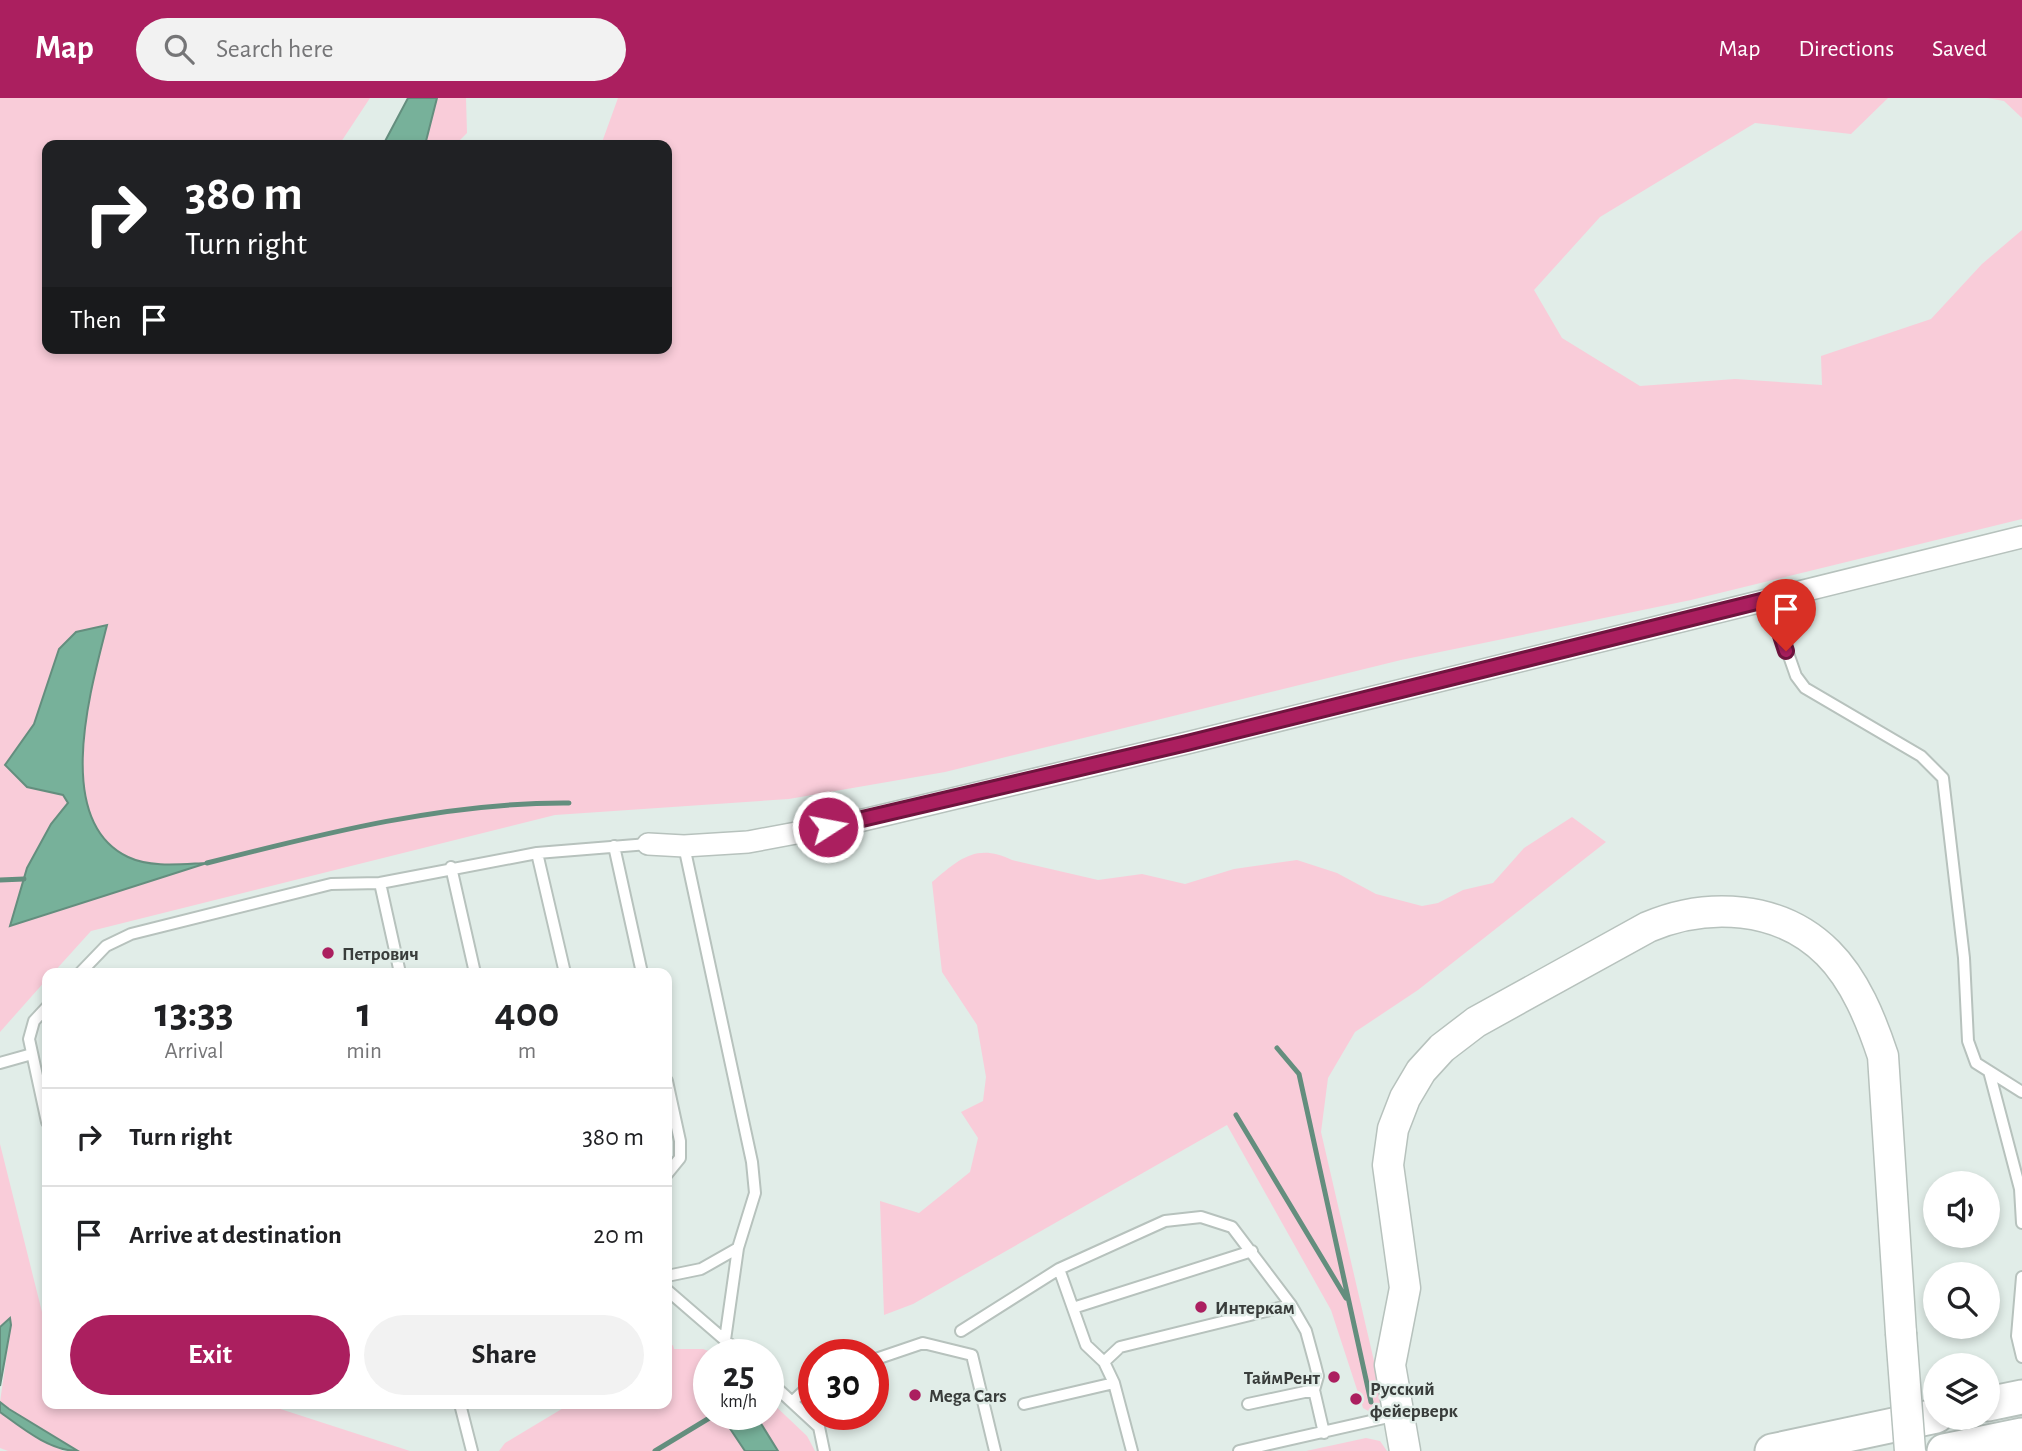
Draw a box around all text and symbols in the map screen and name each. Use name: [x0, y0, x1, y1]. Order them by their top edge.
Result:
search box: [136, 18, 626, 81]
icon: search: [160, 30, 198, 68]
text: Map: [35, 32, 94, 65]
text: Search here: [216, 36, 334, 62]
text: Map: [1718, 37, 1760, 61]
text: Directions: [1798, 37, 1894, 61]
text: Saved: [1932, 37, 1987, 61]
icon: right: [70, 168, 161, 259]
text: 380 m: [185, 170, 303, 219]
text: Turn right: [185, 228, 307, 260]
icon: arrive: [135, 301, 173, 339]
text: Then: [70, 307, 121, 333]
pin: [1756, 579, 1816, 651]
icon: arrive: [1767, 590, 1805, 628]
position arrow: [791, 790, 865, 864]
marker: Петрович: [320, 945, 336, 961]
place label: Петрович: [342, 945, 419, 964]
text: 13:33: [155, 992, 234, 1034]
text: 1: [357, 992, 372, 1034]
text: 400: [495, 992, 559, 1034]
text: Arrival: [165, 1040, 224, 1063]
text: min: [346, 1040, 382, 1063]
text: m: [518, 1040, 536, 1063]
icon: right: [70, 1118, 108, 1156]
text: Turn right: [129, 1124, 232, 1150]
text: 380 m: [582, 1124, 644, 1150]
map controls: [1923, 1171, 2000, 1430]
button: sound: [1923, 1171, 2000, 1248]
icon: arrive: [70, 1216, 108, 1254]
text: Arrive at destination: [129, 1222, 342, 1248]
text: 20 m: [593, 1222, 644, 1248]
button: search: [1923, 1262, 2000, 1339]
marker: Интеркам: [1193, 1299, 1209, 1315]
place label: Интеркам: [1215, 1299, 1295, 1318]
button: Exit: [70, 1315, 350, 1395]
button: Share: [364, 1315, 644, 1395]
speed limit sign: 30: [798, 1339, 889, 1430]
button: layers: [1923, 1353, 2000, 1430]
text: 25: [723, 1358, 754, 1393]
place label: ТаймРент: [1244, 1369, 1321, 1388]
marker: ТаймРент: [1326, 1369, 1342, 1385]
place label: Русский фейерверк: [1370, 1380, 1459, 1421]
marker: Mega Cars: [907, 1387, 923, 1403]
place label: Mega Cars: [929, 1387, 1007, 1406]
marker: Русский фейерверк: [1348, 1391, 1364, 1407]
text: km/h: [720, 1393, 757, 1411]

